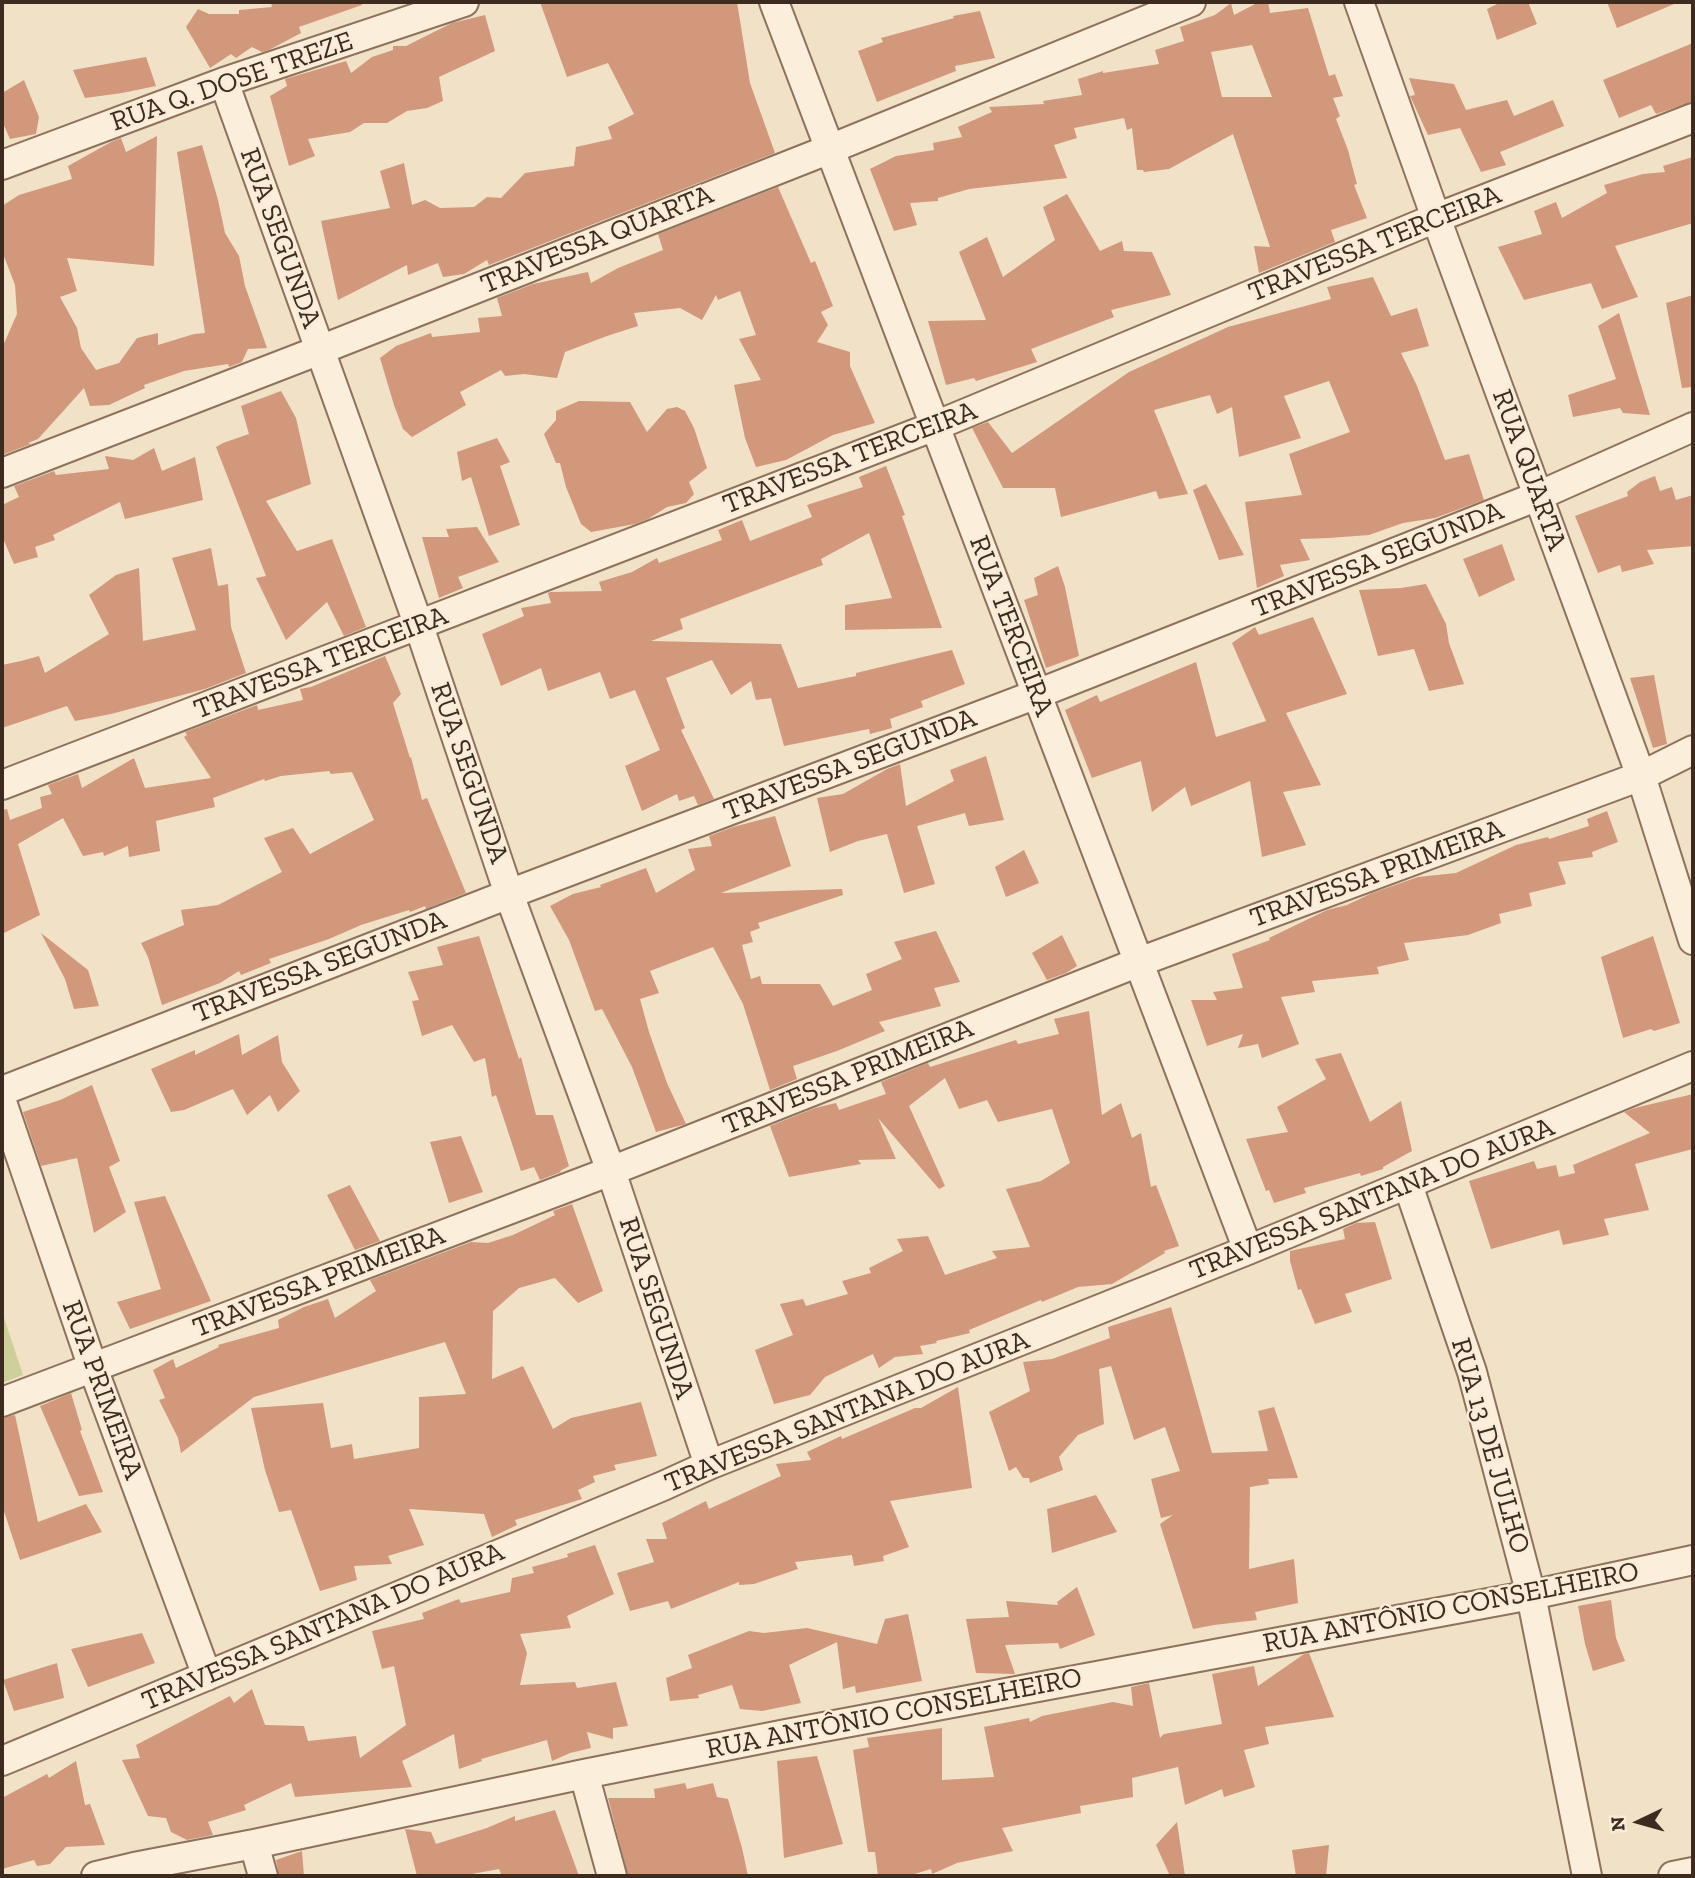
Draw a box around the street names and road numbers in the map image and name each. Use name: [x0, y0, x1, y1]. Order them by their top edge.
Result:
street label: RUA Q. DOSE TREZE: [106, 25, 358, 139]
street label: RUA SEGUNDA: [232, 144, 328, 332]
street label: TRAVESSA QUARTA: [476, 178, 718, 302]
street label: TRAVESSA TERCEIRA: [1244, 178, 1506, 310]
street label: RUA QUARTA: [1484, 385, 1574, 555]
street label: TRAVESSA TERCEIRA: [718, 394, 982, 522]
street label: TRAVESSA SEGUNDA: [1248, 494, 1508, 626]
street label: RUA TERCEIRA: [961, 531, 1061, 721]
street label: TRAVESSA TERCEIRA: [189, 599, 453, 727]
street label: RUA SEGUNDA: [422, 678, 516, 868]
street label: TRAVESSA SEGUNDA: [719, 701, 981, 829]
street label: TRAVESSA PRIMEIRA: [1246, 813, 1508, 935]
street label: TRAVESSA SEGUNDA: [189, 903, 451, 1031]
street label: TRAVESSA PRIMEIRA: [718, 1011, 978, 1143]
street label: TRAVESSA SANTANA DO AURA: [1185, 1110, 1559, 1288]
street label: RUA SEGUNDA: [611, 1213, 701, 1403]
street label: TRAVESSA PRIMEIRA: [188, 1218, 450, 1346]
street label: RUA PRIMEIRA: [54, 1296, 150, 1484]
street label: TRAVESSA SANTANA DO AURA: [660, 1323, 1034, 1501]
street label: RUA 13 DE JULHO: [1443, 1334, 1537, 1558]
street label: TRAVESSA SANTANA DO AURA: [137, 1535, 509, 1719]
street label: RUA ANTÔNIO CONSELHEIRO: [1260, 1555, 1642, 1661]
street label: RUA ANTÔNIO CONSELHEIRO: [703, 1661, 1085, 1767]

